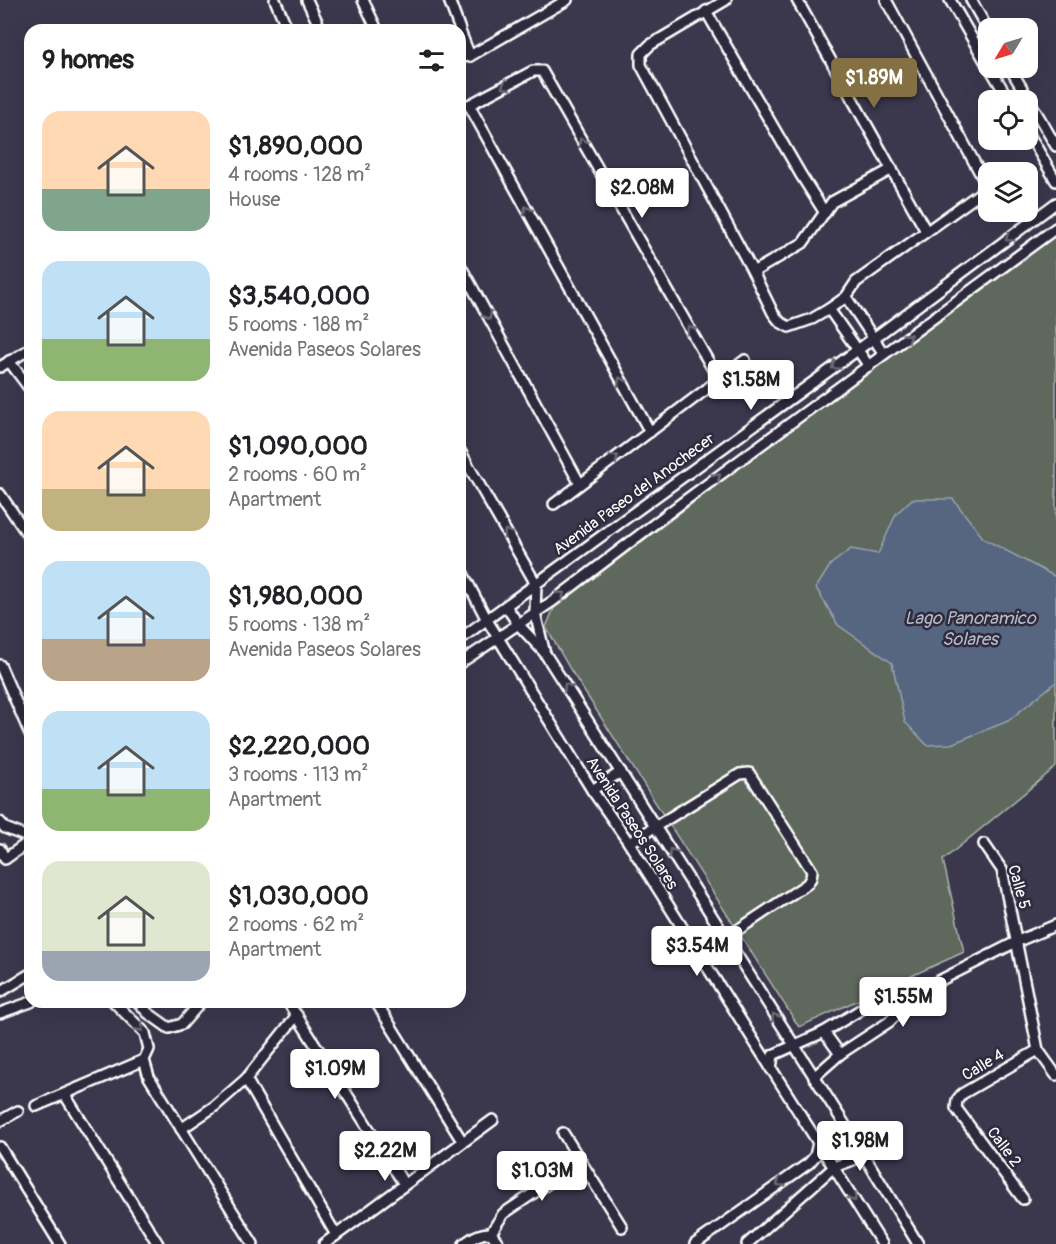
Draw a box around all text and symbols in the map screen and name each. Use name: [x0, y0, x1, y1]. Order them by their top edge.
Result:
north arrow: [978, 18, 1038, 78]
map controls: [978, 18, 1038, 222]
text: 9 homes: [42, 44, 134, 76]
icon: filters: [415, 44, 448, 77]
pin: $1.89M: [825, 58, 923, 109]
text: $1.89M: [845, 65, 903, 90]
one-way arrow: [501, 79, 511, 90]
button: locate: [978, 90, 1038, 150]
text: $1,890,000: [228, 130, 363, 162]
icon: home: [90, 135, 162, 207]
one-way arrow: [578, 138, 590, 148]
text: 4 rooms · 128 m²: [228, 162, 371, 187]
button: layers: [978, 162, 1038, 222]
pin: $2.08M: [593, 168, 691, 219]
text: $2.08M: [610, 175, 674, 200]
text: House: [228, 187, 280, 212]
one-way arrow: [523, 206, 534, 216]
one-way arrow: [1005, 230, 1016, 241]
text: $3,540,000: [228, 280, 370, 312]
icon: home: [90, 285, 162, 357]
one-way arrow: [481, 310, 492, 320]
text: 5 rooms · 188 m²: [228, 312, 369, 337]
one-way arrow: [685, 325, 697, 335]
one-way arrow: [901, 333, 912, 344]
text: Avenida Paseos Solares: [228, 337, 421, 362]
one-way arrow: [831, 359, 842, 370]
pin: $1.58M: [702, 360, 800, 411]
text: $1.58M: [722, 367, 780, 392]
one-way arrow: [617, 376, 628, 387]
street label: Avenida Paseo del Anochecer: [550, 429, 719, 559]
text: $1,090,000: [228, 430, 368, 462]
icon: home: [90, 435, 162, 507]
one-way arrow: [608, 454, 619, 465]
text: 2 rooms · 60 m²: [228, 462, 367, 487]
one-way arrow: [710, 473, 721, 484]
text: Apartment: [228, 487, 321, 512]
one-way arrow: [503, 529, 514, 539]
text: $1,980,000: [228, 580, 363, 612]
icon: home: [90, 585, 162, 657]
one-way arrow: [555, 591, 566, 602]
water label: Lago Panoramico Solares: [904, 607, 1037, 651]
text: 5 rooms · 138 m²: [228, 612, 370, 637]
text: Avenida Paseos Solares: [228, 637, 421, 662]
one-way arrow: [562, 683, 574, 693]
text: $2,220,000: [228, 730, 370, 762]
icon: home: [90, 735, 162, 807]
street label: Avenida Paseos Solares: [582, 753, 682, 893]
text: 3 rooms · 113 m²: [228, 762, 368, 787]
text: Apartment: [228, 787, 321, 812]
one-way arrow: [668, 847, 679, 858]
street label: Calle 5: [1003, 863, 1035, 911]
text: $1,030,000: [228, 880, 369, 912]
icon: home: [90, 885, 162, 957]
text: 2 rooms · 62 m²: [228, 912, 364, 937]
pin: $3.54M: [648, 926, 746, 977]
text: $3.54M: [665, 933, 729, 958]
text: Apartment: [228, 937, 321, 962]
pin: $1.55M: [854, 977, 952, 1028]
text: $1.55M: [873, 984, 933, 1009]
one-way arrow: [771, 1013, 783, 1023]
one-way arrow: [132, 1022, 143, 1033]
street label: Calle 4: [958, 1045, 1008, 1085]
pin: $1.09M: [286, 1049, 384, 1100]
text: $1.09M: [304, 1056, 366, 1081]
pin: $1.98M: [811, 1121, 909, 1172]
street label: Calle 2: [982, 1123, 1026, 1171]
text: $1.98M: [831, 1128, 889, 1153]
pin: $2.22M: [336, 1131, 434, 1182]
text: $2.22M: [353, 1138, 417, 1163]
pin: $1.03M: [493, 1151, 591, 1202]
text: $1.03M: [511, 1158, 573, 1183]
one-way arrow: [775, 1176, 786, 1187]
one-way arrow: [845, 1192, 857, 1202]

